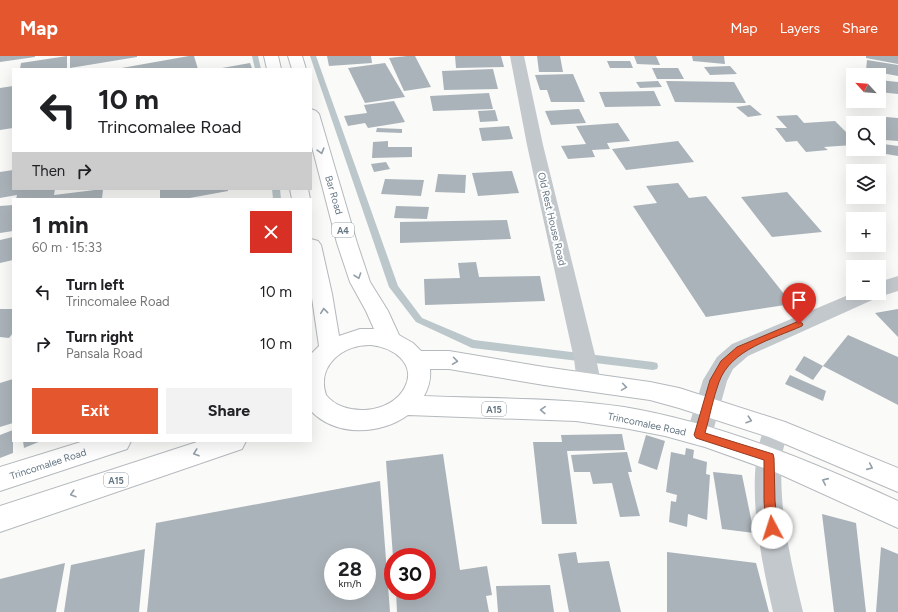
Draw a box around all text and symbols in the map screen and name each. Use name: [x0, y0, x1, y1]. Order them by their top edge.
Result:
text: Map: [20, 17, 58, 40]
text: Map: [730, 20, 758, 37]
text: Layers: [780, 20, 820, 37]
text: Share: [842, 20, 878, 37]
north arrow: [846, 68, 886, 108]
map controls: [846, 68, 886, 300]
text: 10 m: [98, 82, 159, 116]
icon: left: [32, 84, 84, 136]
text: Trincomalee Road: [98, 116, 242, 138]
button: search: [846, 116, 886, 156]
one-way arrow: [317, 148, 325, 155]
icon: right: [73, 160, 95, 182]
text: Then: [32, 162, 65, 180]
button: layers: [846, 164, 886, 204]
street label: Old Rest House Road: [535, 171, 569, 267]
street label: Bar Road: [322, 174, 346, 216]
text: 1 min: [32, 210, 89, 239]
button: close: [250, 211, 292, 253]
button: +: [846, 212, 886, 252]
road number: A4: [332, 223, 354, 237]
text: 60 m · 15:33: [32, 240, 102, 255]
button: −: [846, 260, 886, 300]
one-way arrow: [353, 272, 362, 279]
text: Turn left: [66, 276, 124, 294]
icon: left: [32, 281, 54, 303]
text: 10 m: [260, 283, 292, 301]
pin: [782, 283, 816, 324]
icon: arrive: [788, 289, 810, 311]
text: Trincomalee Road: [66, 294, 170, 309]
one-way arrow: [320, 308, 329, 314]
text: Turn right: [66, 328, 134, 346]
icon: right: [32, 333, 54, 355]
text: 10 m: [260, 335, 292, 353]
text: Pansala Road: [66, 346, 143, 361]
one-way arrow: [452, 356, 458, 365]
one-way arrow: [621, 382, 627, 391]
button: Exit: [32, 388, 158, 434]
button: Share: [166, 388, 292, 434]
road number: A15: [482, 402, 506, 416]
one-way arrow: [540, 406, 546, 415]
street label: Trincomalee Road: [607, 409, 687, 439]
one-way arrow: [746, 415, 753, 424]
street label: Trincomalee Road: [8, 445, 88, 483]
one-way arrow: [192, 448, 199, 457]
one-way arrow: [867, 463, 874, 471]
road number: A15: [104, 473, 128, 487]
one-way arrow: [821, 478, 829, 486]
one-way arrow: [69, 490, 76, 498]
position arrow: [751, 507, 793, 549]
speed limit sign: 30: [384, 548, 436, 600]
text: 28: [338, 557, 362, 581]
text: km/h: [339, 577, 361, 590]

